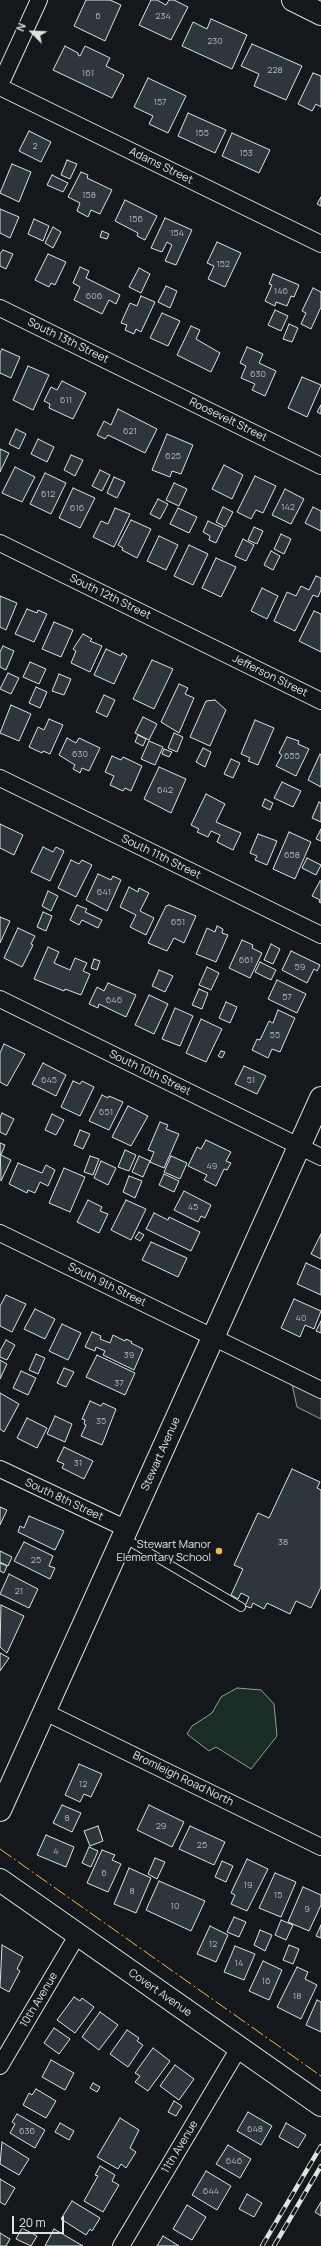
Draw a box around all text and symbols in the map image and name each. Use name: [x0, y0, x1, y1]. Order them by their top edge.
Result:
house number: 6: [95, 11, 101, 21]
house number: 234: [155, 11, 171, 21]
north arrow: [12, 12, 52, 52]
text: N: [12, 20, 29, 34]
house number: 230: [207, 36, 223, 46]
house number: 228: [267, 65, 283, 75]
house number: 161: [82, 68, 94, 78]
house number: 157: [153, 97, 167, 107]
house number: 155: [195, 128, 209, 138]
house number: 2: [32, 141, 38, 151]
street label: Adams Street: [127, 145, 195, 187]
house number: 153: [239, 148, 253, 158]
house number: 158: [82, 190, 96, 200]
house number: 156: [129, 214, 143, 224]
house number: 154: [170, 228, 184, 238]
house number: 152: [216, 259, 230, 269]
house number: 146: [274, 286, 288, 296]
house number: 606: [86, 291, 102, 301]
street label: South 13th Street: [25, 316, 111, 366]
house number: 630: [250, 369, 266, 379]
house number: 611: [60, 395, 72, 405]
street label: Roosevelt Street: [187, 395, 269, 445]
house number: 621: [123, 426, 137, 436]
house number: 625: [165, 451, 181, 461]
house number: 612: [41, 489, 55, 499]
house number: 142: [281, 502, 295, 512]
house number: 616: [70, 503, 84, 513]
street label: South 12th Street: [67, 572, 153, 622]
street label: Jefferson Street: [230, 652, 310, 700]
house number: 630: [72, 749, 88, 759]
house number: 655: [284, 751, 300, 761]
house number: 642: [157, 785, 173, 795]
street label: South 11th Street: [119, 832, 203, 882]
house number: 658: [284, 850, 300, 860]
house number: 641: [97, 887, 111, 897]
house number: 651: [171, 917, 185, 927]
house number: 661: [239, 955, 253, 965]
house number: 59: [295, 962, 305, 972]
house number: 57: [282, 992, 292, 1002]
house number: 646: [106, 995, 122, 1005]
house number: 55: [270, 1030, 280, 1040]
street label: South 10th Street: [107, 1047, 193, 1099]
house number: 645: [41, 1075, 57, 1085]
house number: 51: [247, 1075, 255, 1085]
house number: 651: [99, 1107, 113, 1117]
house number: 49: [207, 1161, 217, 1171]
house number: 45: [188, 1202, 198, 1212]
street label: South 9th Street: [66, 1260, 148, 1310]
house number: 40: [296, 1313, 306, 1323]
house number: 39: [124, 1350, 134, 1360]
house number: 37: [114, 1378, 124, 1388]
street label: Stewart Avenue: [139, 1415, 183, 1493]
house number: 35: [96, 1416, 106, 1426]
house number: 31: [74, 1458, 82, 1468]
street label: South 8th Street: [23, 1476, 105, 1524]
house number: 38: [278, 1537, 288, 1547]
place label: Stewart Manor Elementary School: [116, 1538, 211, 1564]
marker: Stewart Manor Elementary School: [214, 1546, 224, 1556]
house number: 25: [31, 1555, 41, 1565]
house number: 21: [15, 1586, 23, 1596]
street label: Bromleigh Road North: [130, 1749, 236, 1809]
house number: 12: [79, 1779, 87, 1789]
house number: 8: [64, 1813, 70, 1823]
house number: 29: [156, 1821, 166, 1831]
house number: 25: [197, 1840, 207, 1850]
house number: 4: [53, 1846, 59, 1856]
house number: 6: [101, 1868, 107, 1878]
house number: 19: [243, 1880, 253, 1890]
house number: 8: [129, 1886, 135, 1896]
house number: 15: [274, 1890, 282, 1900]
house number: 10: [171, 1901, 179, 1911]
house number: 9: [304, 1904, 310, 1914]
house number: 12: [209, 1939, 217, 1949]
house number: 14: [235, 1958, 243, 1968]
street label: Covert Avenue: [126, 1966, 194, 2020]
street label: 10th Avenue: [17, 1970, 61, 2030]
house number: 16: [261, 1976, 271, 1986]
house number: 18: [293, 1991, 301, 2001]
street label: 11th Avenue: [159, 2118, 201, 2176]
house number: 648: [247, 2124, 263, 2134]
house number: 636: [19, 2126, 35, 2136]
house number: 646: [226, 2156, 242, 2166]
house number: 644: [203, 2186, 219, 2196]
scale bar: [14, 2208, 66, 2234]
text: 20 m: [19, 2214, 46, 2231]

